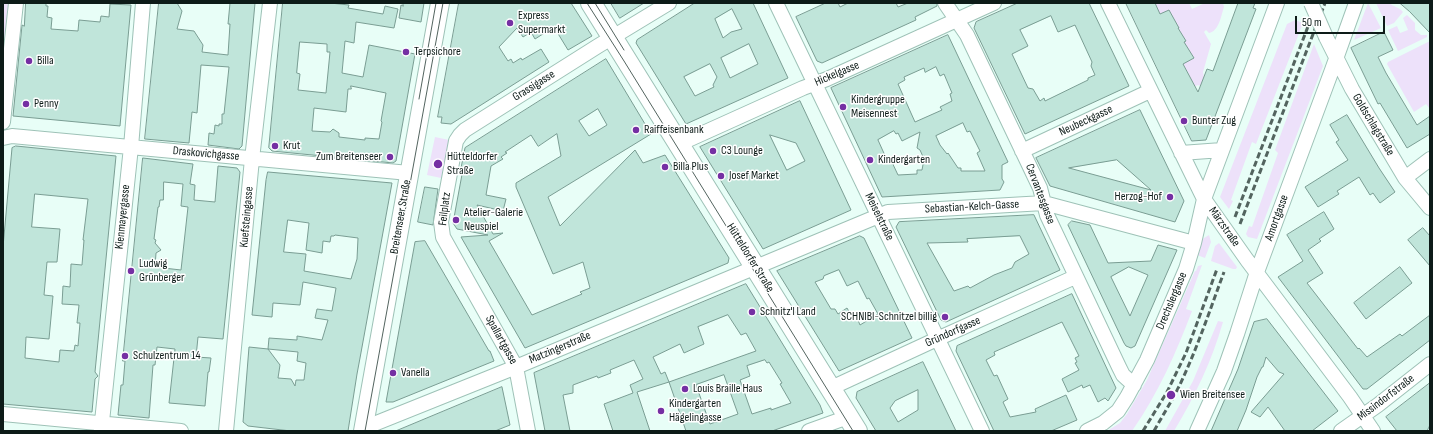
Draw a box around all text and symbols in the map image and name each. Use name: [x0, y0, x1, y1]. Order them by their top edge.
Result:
scale bar: [1297, 8, 1387, 34]
place label: Express Supermarkt: [518, 9, 565, 37]
text: 50 m: [1302, 15, 1322, 30]
marker: Express Supermarkt: [505, 18, 515, 28]
place label: Terpsichore: [414, 45, 461, 59]
marker: Terpsichore: [401, 47, 411, 57]
place label: Billa: [37, 54, 54, 68]
marker: Billa: [24, 56, 34, 66]
street label: Hickelgasse: [812, 58, 862, 90]
street label: Grassigasse: [510, 67, 558, 105]
street label: Goldschlagstraße: [1349, 91, 1397, 159]
place label: Kindergruppe Meisennest: [851, 93, 905, 121]
place label: Penny: [34, 97, 59, 111]
marker: Penny: [21, 99, 31, 109]
marker: Kindergruppe Meisennest: [838, 102, 848, 112]
street label: Neubeckgasse: [1057, 102, 1115, 140]
place label: Bunter Zug: [1192, 114, 1236, 128]
marker: Bunter Zug: [1179, 116, 1189, 126]
place label: Raiffeisenbank: [644, 123, 703, 137]
marker: Raiffeisenbank: [631, 125, 641, 135]
place label: Krut: [283, 139, 300, 153]
marker: Krut: [270, 141, 280, 151]
street label: Draskovichgasse: [172, 144, 240, 164]
place label: C3 Lounge: [721, 144, 763, 158]
marker: C3 Lounge: [708, 146, 718, 156]
place label: Zum Breitenseer: [316, 150, 382, 164]
place label: Hütteldorfer Straße: [447, 150, 497, 178]
marker: Zum Breitenseer: [385, 152, 395, 162]
place label: Kindergarten: [878, 153, 930, 167]
marker: Kindergarten: [865, 155, 875, 165]
marker: Hütteldorfer Straße: [432, 158, 444, 170]
place label: Billa Plus: [673, 160, 708, 174]
marker: Billa Plus: [660, 162, 670, 172]
street label: Cervantesgasse: [1022, 162, 1058, 226]
place label: Josef Market: [729, 169, 779, 183]
marker: Josef Market: [716, 171, 726, 181]
street label: Breitenseer Straße: [387, 179, 415, 255]
street label: Kienmayergasse: [112, 184, 134, 250]
street label: Kuefsteingasse: [237, 186, 257, 248]
place label: Herzog-Hof: [1115, 190, 1162, 204]
street label: Feilplatz: [436, 191, 454, 227]
street label: Meiselstraße: [861, 191, 897, 243]
marker: Herzog-Hof: [1165, 192, 1175, 202]
street label: Amortgasse: [1262, 193, 1292, 243]
street label: Sebastian-Kelch-Gasse: [924, 197, 1020, 217]
street label: Märzstraße: [1205, 204, 1243, 250]
place label: Atelier-Galerie Neuspiel: [464, 206, 523, 234]
marker: Atelier-Galerie Neuspiel: [451, 215, 461, 225]
street label: Hütteldorfer Straße: [723, 221, 777, 295]
place label: Ludwig Grünberger: [139, 257, 185, 285]
marker: Ludwig Grünberger: [126, 266, 136, 276]
street label: Drechslergasse: [1153, 270, 1191, 332]
place label: Schnitz'l Land: [760, 305, 816, 319]
marker: Schnitz'l Land: [747, 307, 757, 317]
place label: SCHNIBI-Schnitzel billig: [841, 310, 937, 324]
marker: SCHNIBI-Schnitzel billig: [940, 312, 950, 322]
street label: Spallartgasse: [482, 313, 520, 367]
street label: Gründorfgasse: [923, 313, 983, 351]
street label: Matzingerstraße: [527, 329, 593, 367]
place label: Schulzentrum 14: [133, 349, 200, 363]
marker: Schulzentrum 14: [120, 351, 130, 361]
place label: Vanella: [401, 366, 430, 380]
marker: Vanella: [388, 368, 398, 378]
street label: Missindorfstraße: [1355, 372, 1417, 424]
place label: Louis Braille Haus: [693, 382, 762, 396]
marker: Louis Braille Haus: [680, 384, 690, 394]
place label: Wien Breitensee: [1180, 388, 1245, 402]
marker: Wien Breitensee: [1165, 389, 1177, 401]
place label: Kindergarten Hägelingasse: [669, 397, 722, 425]
marker: Kindergarten Hägelingasse: [656, 406, 666, 416]

